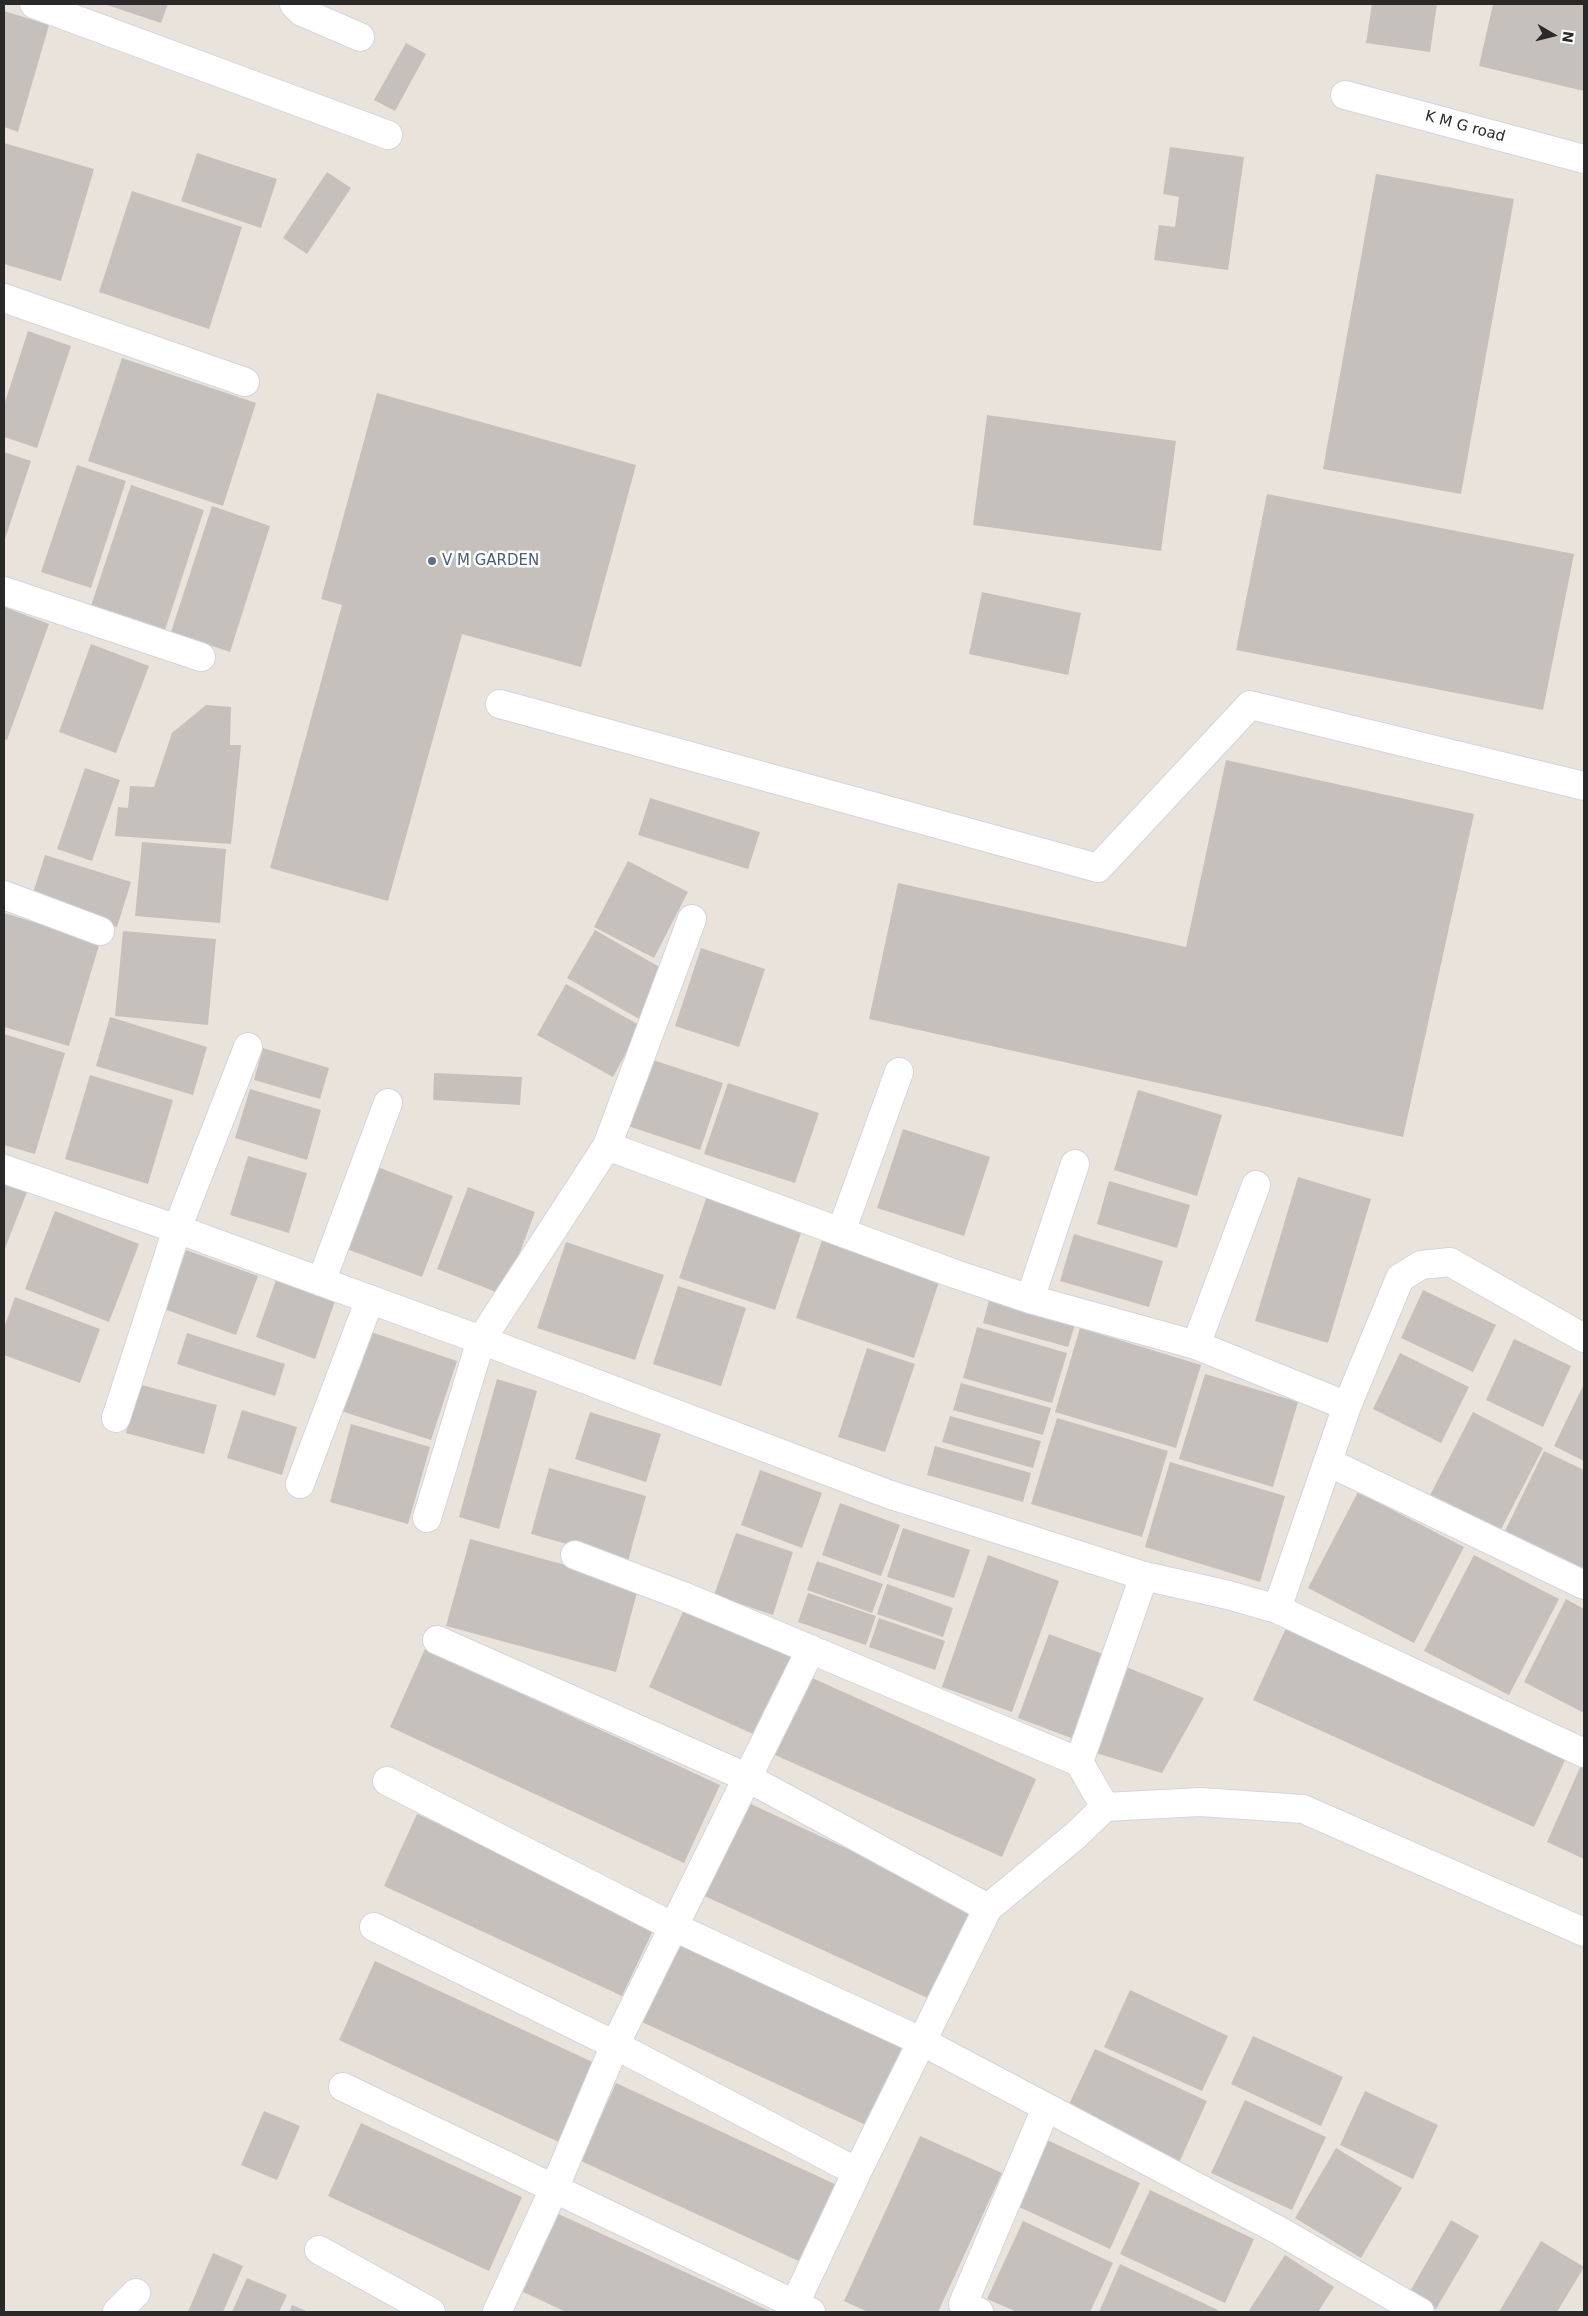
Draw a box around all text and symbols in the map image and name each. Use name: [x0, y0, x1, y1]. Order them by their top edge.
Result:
north arrow: [1528, 10, 1578, 60]
text: N: [1559, 30, 1577, 44]
street label: K M G road: [1423, 108, 1507, 146]
place label: V M GARDEN: [442, 552, 539, 570]
marker: V M GARDEN: [426, 555, 438, 567]

